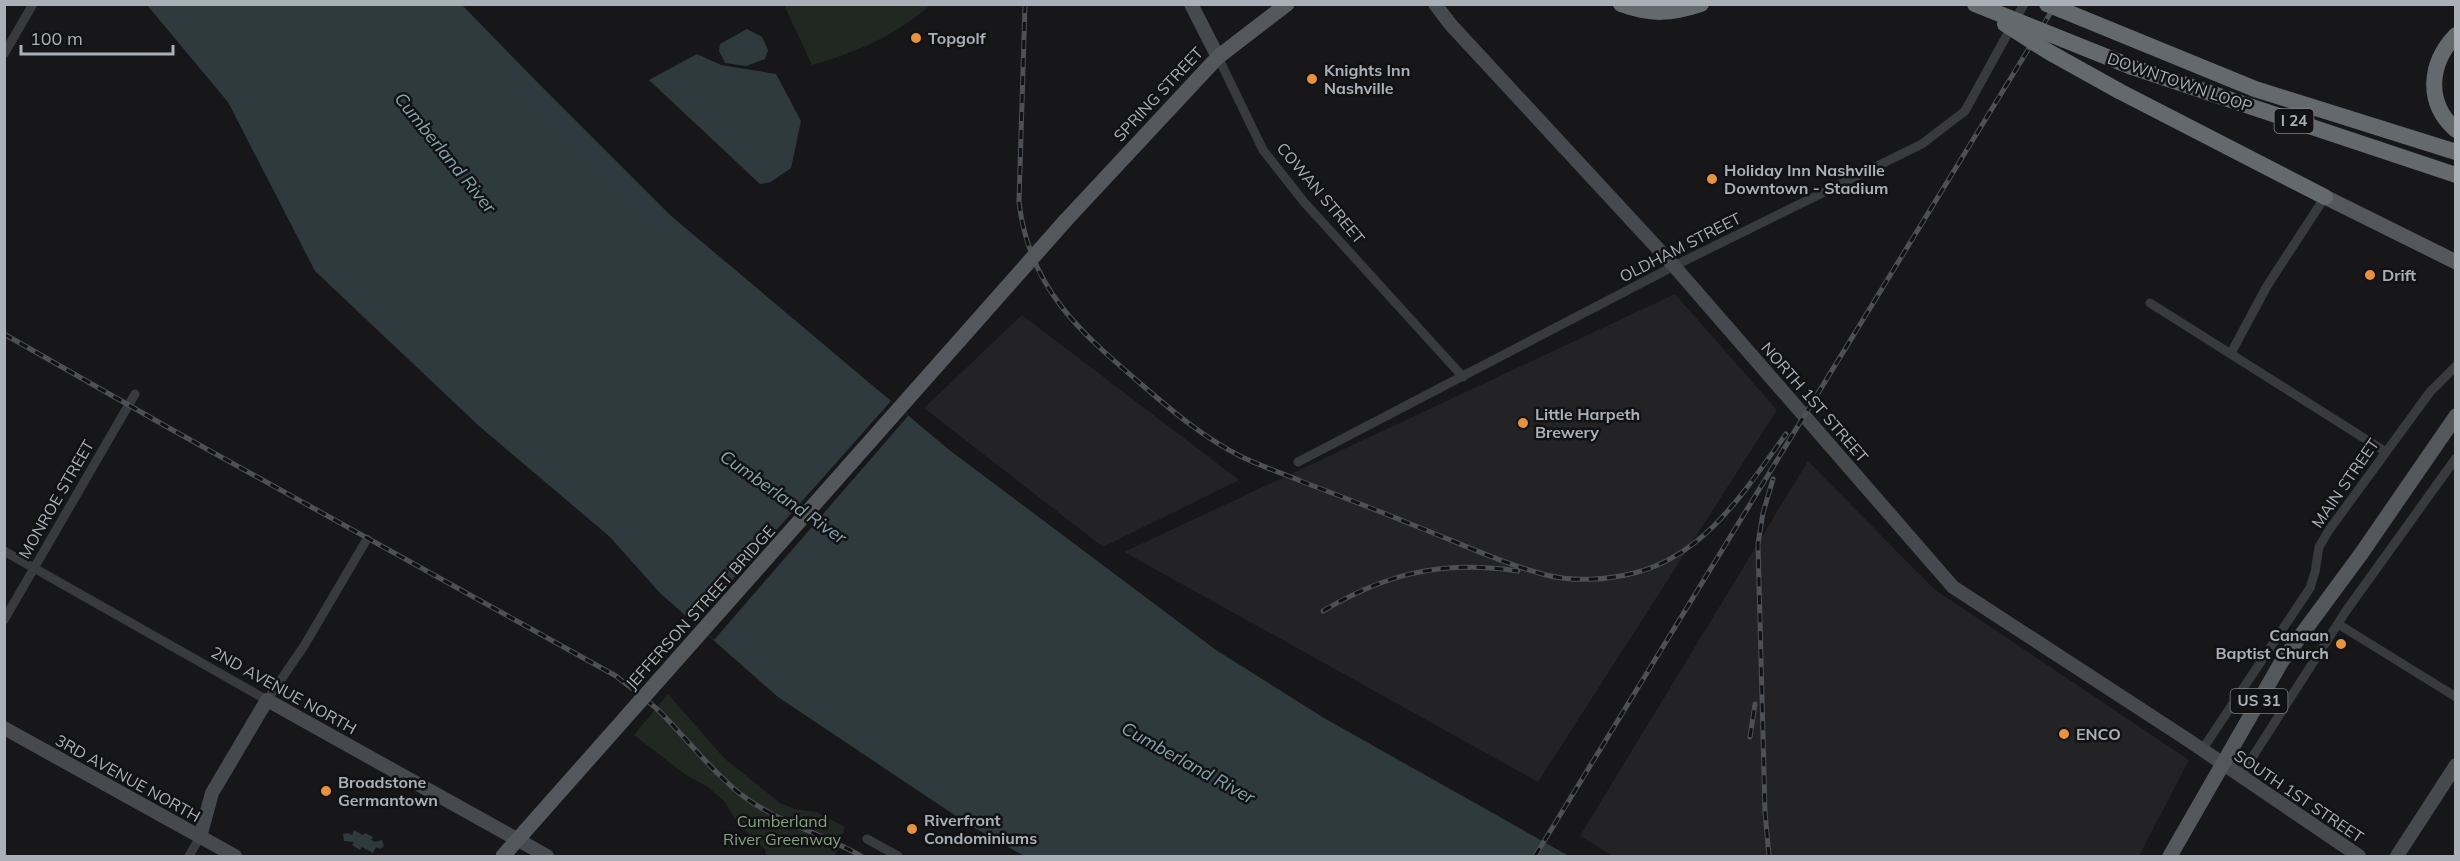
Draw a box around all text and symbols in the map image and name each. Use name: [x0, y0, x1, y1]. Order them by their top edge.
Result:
scale bar: [21, 18, 172, 56]
text: 100 m: [30, 27, 83, 50]
place label: Topgolf: [928, 28, 987, 48]
marker: Topgolf: [909, 31, 923, 45]
street label: SPRING STREET: [1109, 42, 1207, 145]
street label: DOWNTOWN LOOP: [2105, 48, 2255, 116]
place label: Knights Inn Nashville: [1324, 60, 1410, 98]
marker: Knights Inn Nashville: [1305, 72, 1319, 86]
water label: Cumberland River: [390, 88, 502, 219]
road number: I 24: [2274, 109, 2314, 133]
street label: COWAN STREET: [1273, 138, 1369, 248]
place label: Holiday Inn Nashville Downtown - Stadium: [1724, 160, 1888, 198]
marker: Holiday Inn Nashville Downtown - Stadium: [1705, 172, 1719, 186]
street label: OLDHAM STREET: [1616, 208, 1744, 286]
place label: Drift: [2382, 265, 2416, 285]
marker: Drift: [2363, 268, 2377, 282]
street label: NORTH 1ST STREET: [1757, 338, 1873, 467]
place label: Little Harpeth Brewery: [1535, 404, 1640, 442]
marker: Little Harpeth Brewery: [1516, 416, 1530, 430]
street label: MAIN STREET: [2307, 434, 2383, 532]
street label: MONROE STREET: [14, 436, 98, 562]
water label: Cumberland River: [716, 444, 852, 550]
street label: JEFFERSON STREET BRIDGE: [621, 521, 779, 693]
place label: Canaan Baptist Church: [2216, 625, 2329, 663]
marker: Canaan Baptist Church: [2334, 637, 2348, 651]
street label: 2ND AVENUE NORTH: [208, 642, 360, 738]
road number: US 31: [2230, 689, 2288, 713]
water label: Cumberland River: [1117, 716, 1260, 809]
place label: ENCO: [2076, 724, 2121, 744]
marker: ENCO: [2057, 727, 2071, 741]
street label: 3RD AVENUE NORTH: [52, 730, 204, 826]
street label: SOUTH 1ST STREET: [2230, 745, 2368, 847]
place label: Broadstone Germantown: [338, 772, 438, 810]
marker: Broadstone Germantown: [319, 784, 333, 798]
place label: Riverfront Condominiums: [924, 810, 1037, 848]
park label: Cumberland River Greenway: [723, 811, 841, 849]
marker: Riverfront Condominiums: [905, 822, 919, 836]

